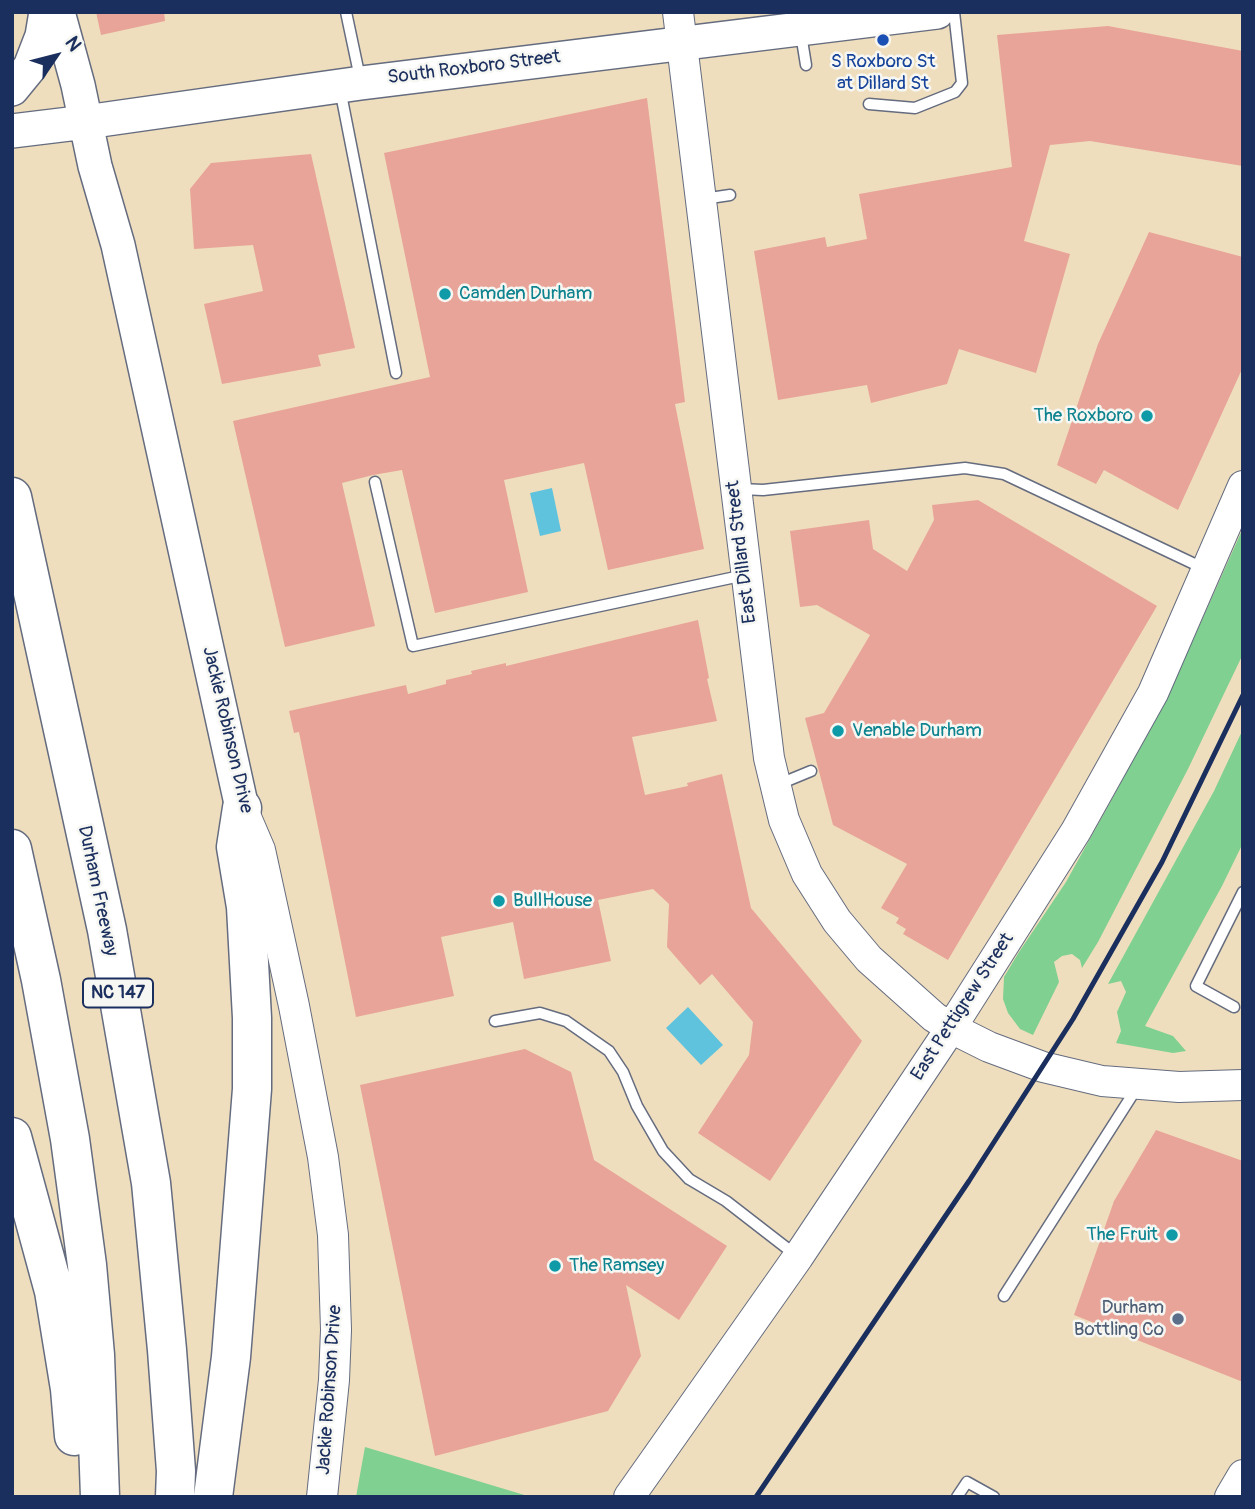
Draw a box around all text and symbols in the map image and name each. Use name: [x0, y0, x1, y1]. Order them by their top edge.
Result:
north arrow: [21, 21, 91, 91]
text: N: [60, 32, 87, 56]
marker: S Roxboro St at Dillard St: [875, 32, 891, 48]
street label: South Roxboro Street: [386, 46, 562, 90]
place label: S Roxboro St at Dillard St: [831, 51, 935, 95]
place label: Camden Durham: [459, 283, 592, 305]
marker: Camden Durham: [437, 286, 453, 302]
place label: The Roxboro: [1033, 405, 1133, 427]
marker: The Roxboro: [1139, 408, 1155, 424]
street label: East Dillard Street: [722, 479, 762, 625]
street label: Jackie Robinson Drive: [197, 644, 257, 816]
place label: Venable Durham: [852, 720, 982, 742]
marker: Venable Durham: [830, 723, 846, 739]
street label: Durham Freeway: [72, 824, 122, 958]
place label: BullHouse: [513, 890, 592, 912]
marker: BullHouse: [491, 893, 507, 909]
street label: East Pettigrew Street: [907, 929, 1019, 1085]
road number: NC 147: [83, 978, 153, 1008]
place label: The Fruit: [1086, 1224, 1158, 1246]
marker: The Fruit: [1164, 1227, 1180, 1243]
place label: The Ramsey: [569, 1255, 664, 1277]
marker: The Ramsey: [547, 1258, 563, 1274]
place label: Durham Bottling Co: [1074, 1297, 1164, 1341]
street label: Jackie Robinson Drive: [313, 1304, 347, 1476]
marker: Durham Bottling Co: [1170, 1311, 1186, 1327]

